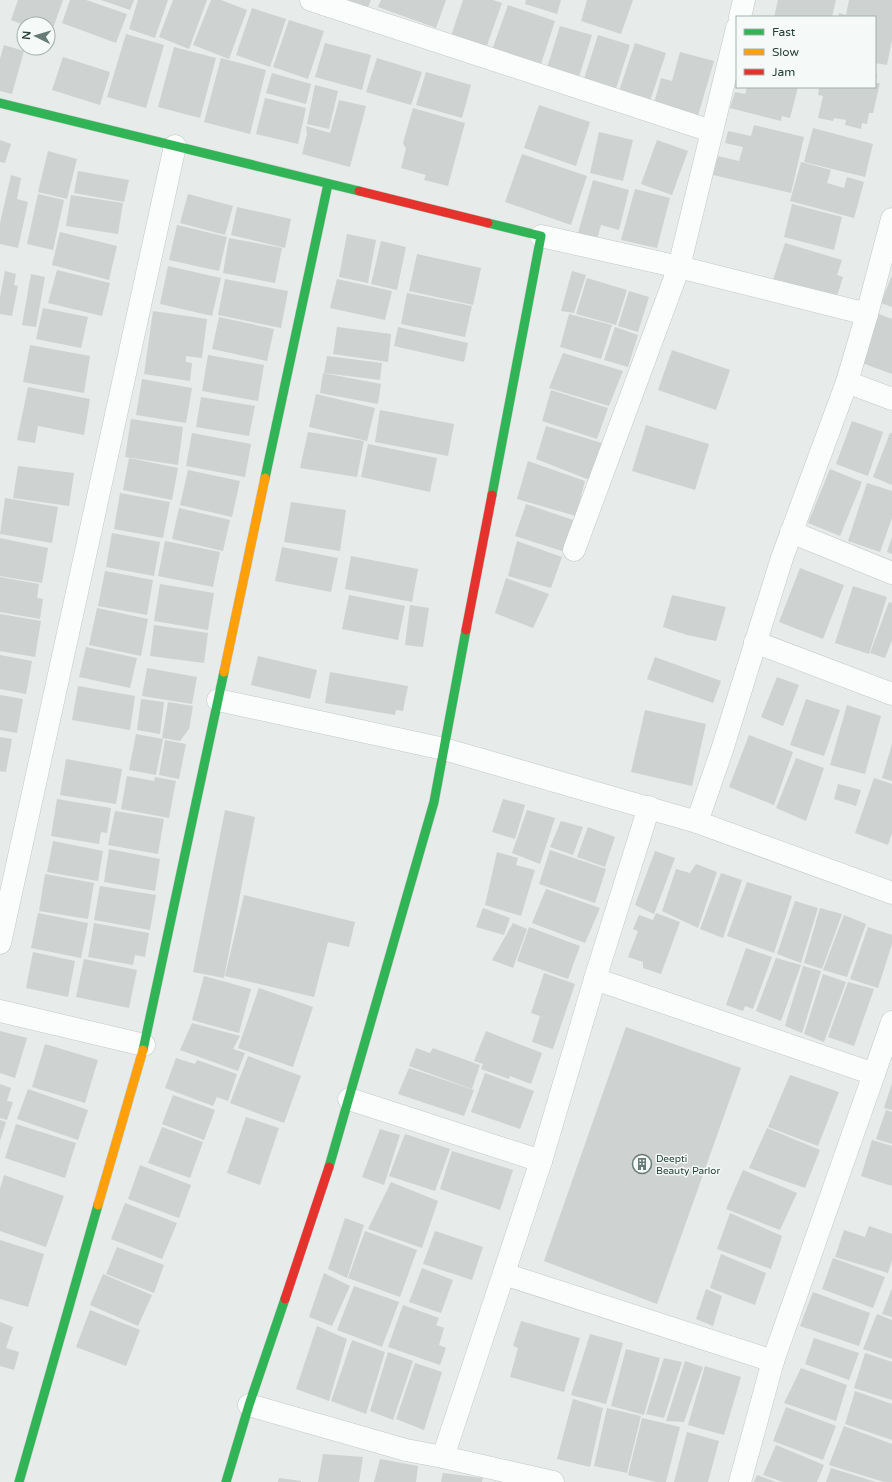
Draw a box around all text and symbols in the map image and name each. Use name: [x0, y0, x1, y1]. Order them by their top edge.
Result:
north arrow: [16, 16, 56, 56]
legend: [736, 16, 876, 88]
text: Fast: [772, 25, 796, 39]
text: N: [20, 30, 33, 40]
text: Slow: [772, 45, 799, 59]
text: Jam: [772, 65, 795, 79]
building icon: Deepti Beauty Parlor: [631, 1153, 653, 1175]
place label: Deepti Beauty Parlor: [656, 1153, 720, 1177]

